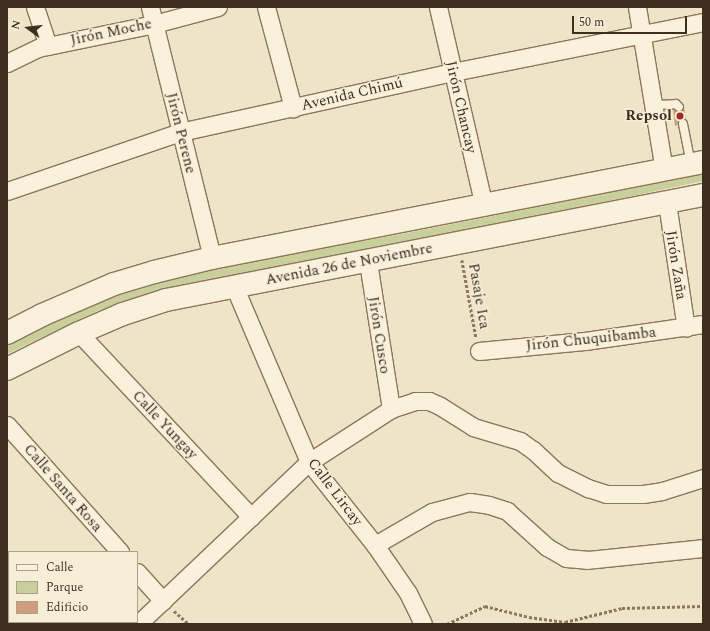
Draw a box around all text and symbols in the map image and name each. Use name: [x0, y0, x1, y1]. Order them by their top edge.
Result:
north arrow: [8, 8, 48, 48]
scale bar: [574, 8, 689, 34]
text: 50 m: [579, 13, 604, 32]
street label: Jirón Moche: [69, 15, 153, 49]
text: N: [7, 18, 25, 31]
street label: Jirón Chancay: [442, 59, 480, 155]
street label: Avenida Chimú: [300, 74, 404, 114]
street label: Jirón Perene: [162, 91, 200, 175]
place label: Repsol: [625, 107, 672, 125]
marker: Repsol: [675, 111, 685, 121]
street label: Jirón Zaña: [662, 229, 690, 301]
street label: Avenida 26 de Noviembre: [264, 239, 434, 289]
street label: Pasaje Ica: [464, 262, 494, 330]
street label: Jirón Cusco: [364, 295, 394, 375]
street label: Jirón Chuquibamba: [525, 323, 657, 355]
street label: Calle Yungay: [129, 387, 201, 463]
street label: Calle Santa Rosa: [20, 440, 106, 536]
street label: Calle Lircay: [304, 455, 366, 529]
legend: [8, 551, 138, 623]
text: Calle: [46, 558, 73, 577]
text: Parque: [46, 578, 83, 597]
text: Edificio: [46, 598, 88, 617]

